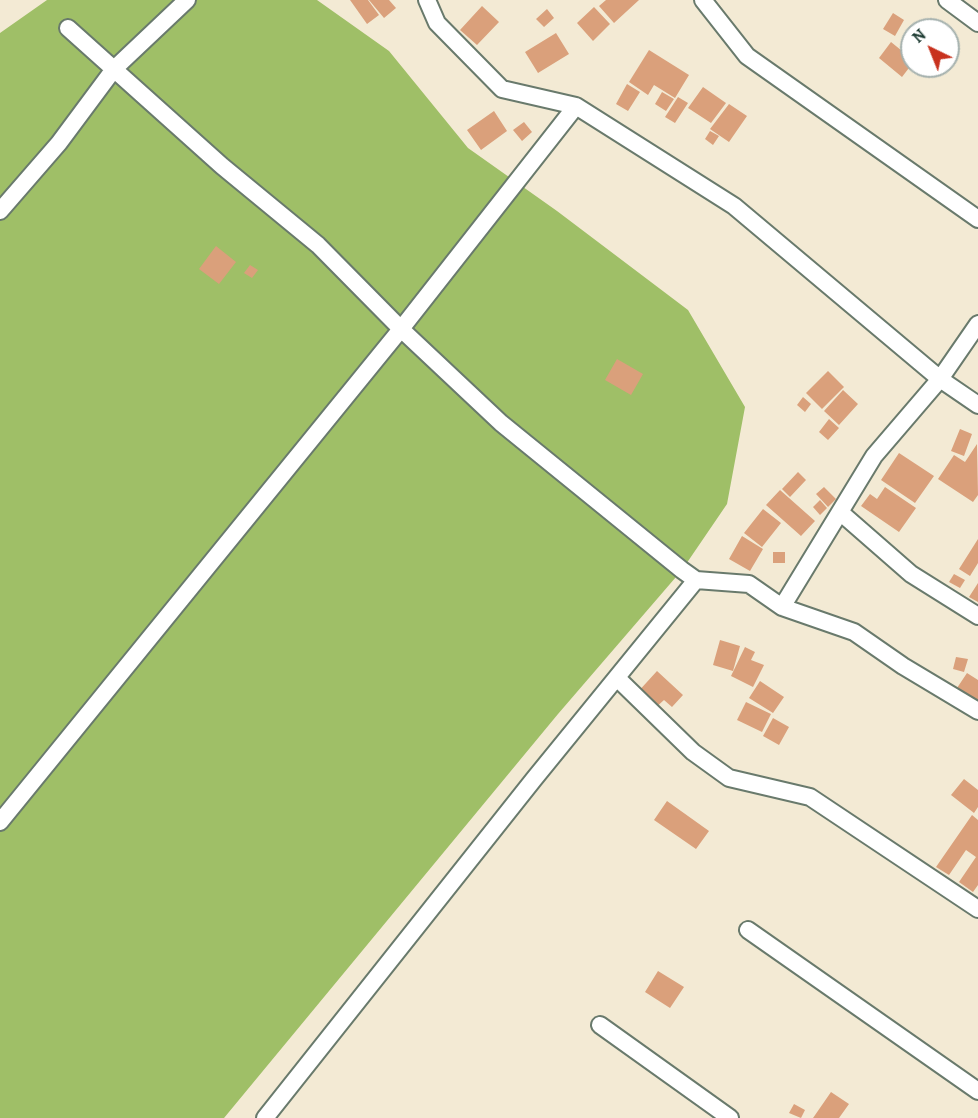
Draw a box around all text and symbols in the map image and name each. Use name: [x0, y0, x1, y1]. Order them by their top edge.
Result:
north arrow: [900, 18, 960, 78]
text: N: [907, 24, 931, 48]

